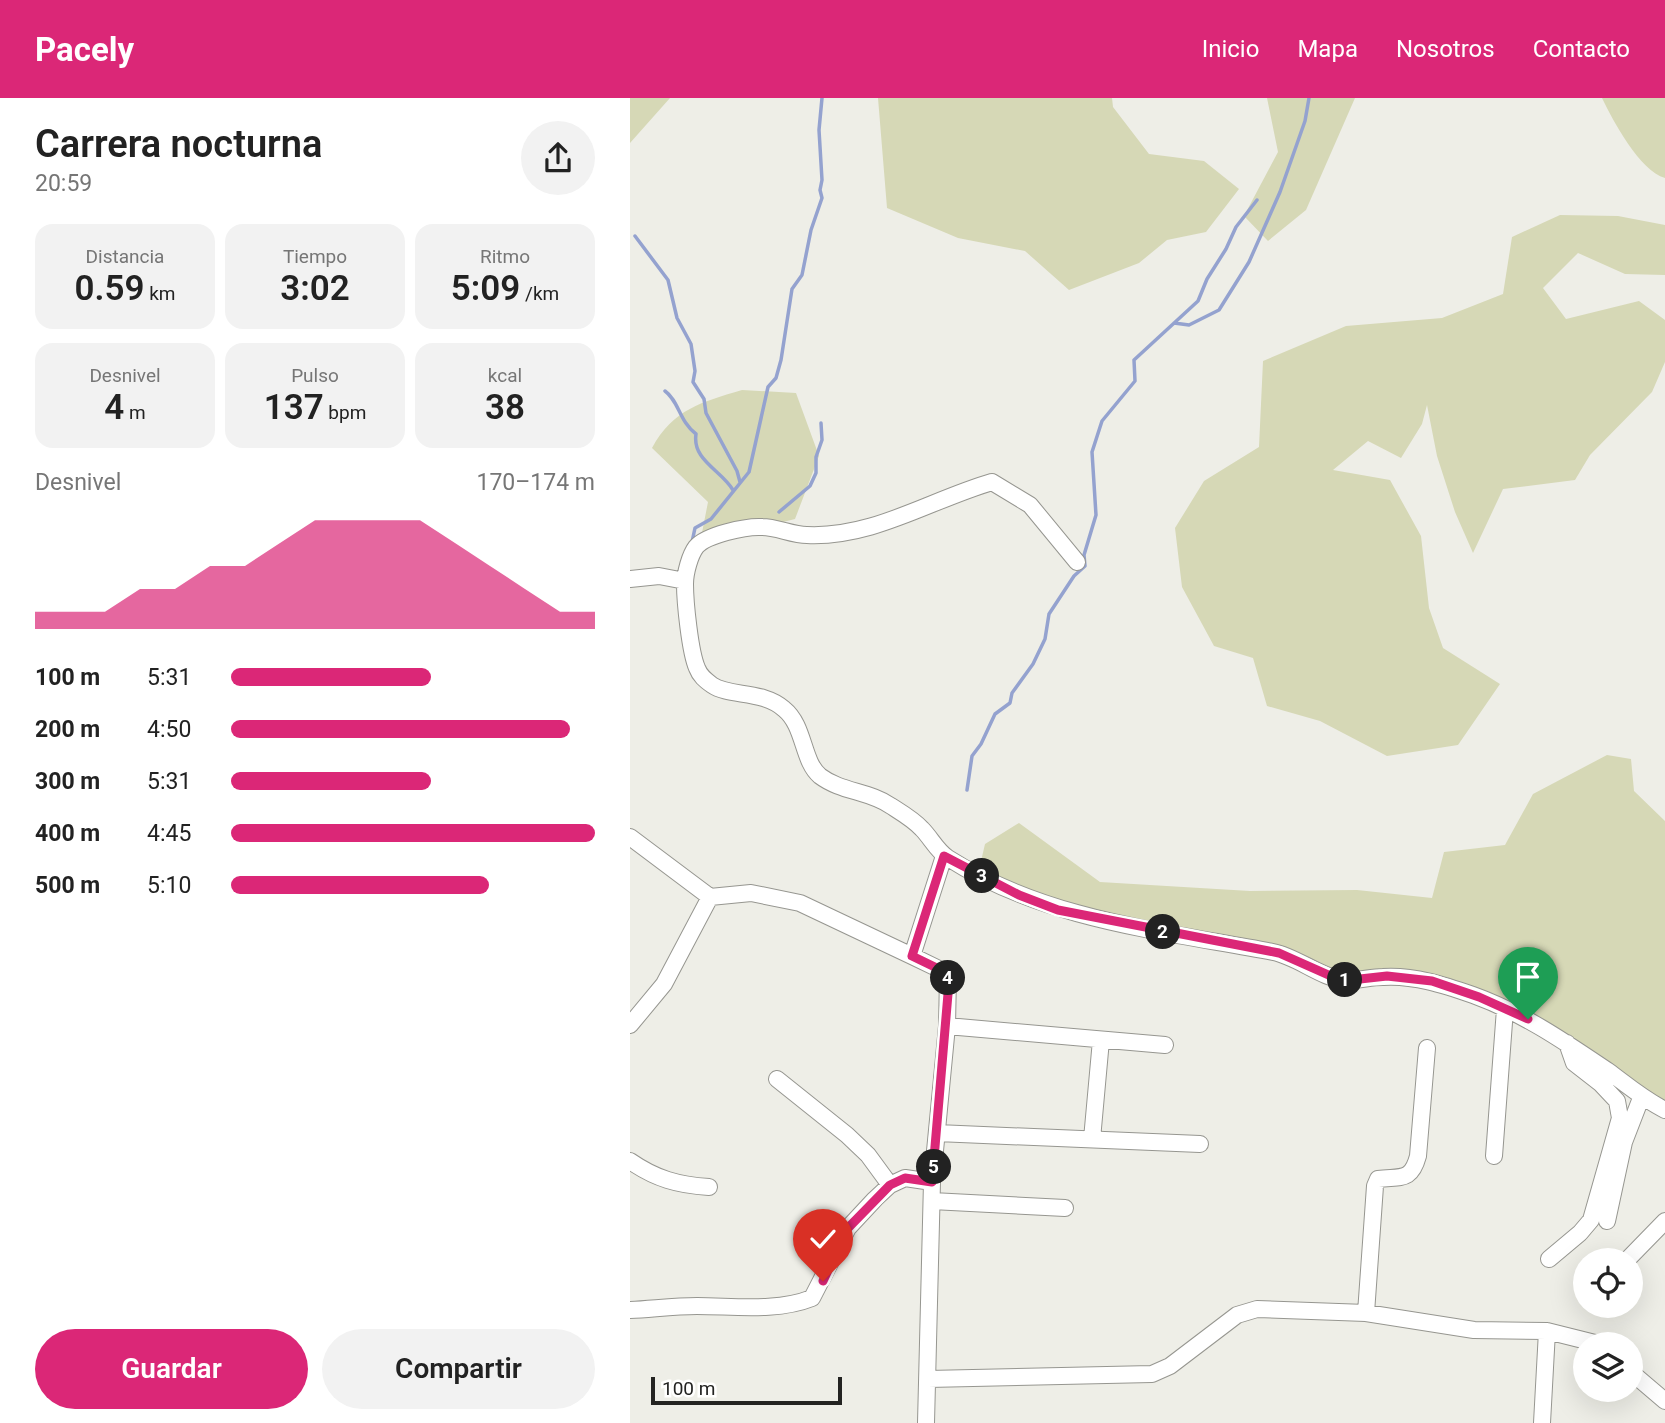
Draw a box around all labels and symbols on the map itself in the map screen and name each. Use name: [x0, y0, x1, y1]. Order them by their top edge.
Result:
pin: 3: [964, 858, 1000, 894]
pin: 2: [1146, 914, 1180, 950]
pin: [1498, 947, 1558, 1019]
pin: 4: [930, 960, 966, 996]
pin: 1: [1328, 962, 1362, 998]
pin: 5: [916, 1150, 952, 1184]
pin: [793, 1209, 853, 1281]
scale bar: [651, 1374, 842, 1406]

